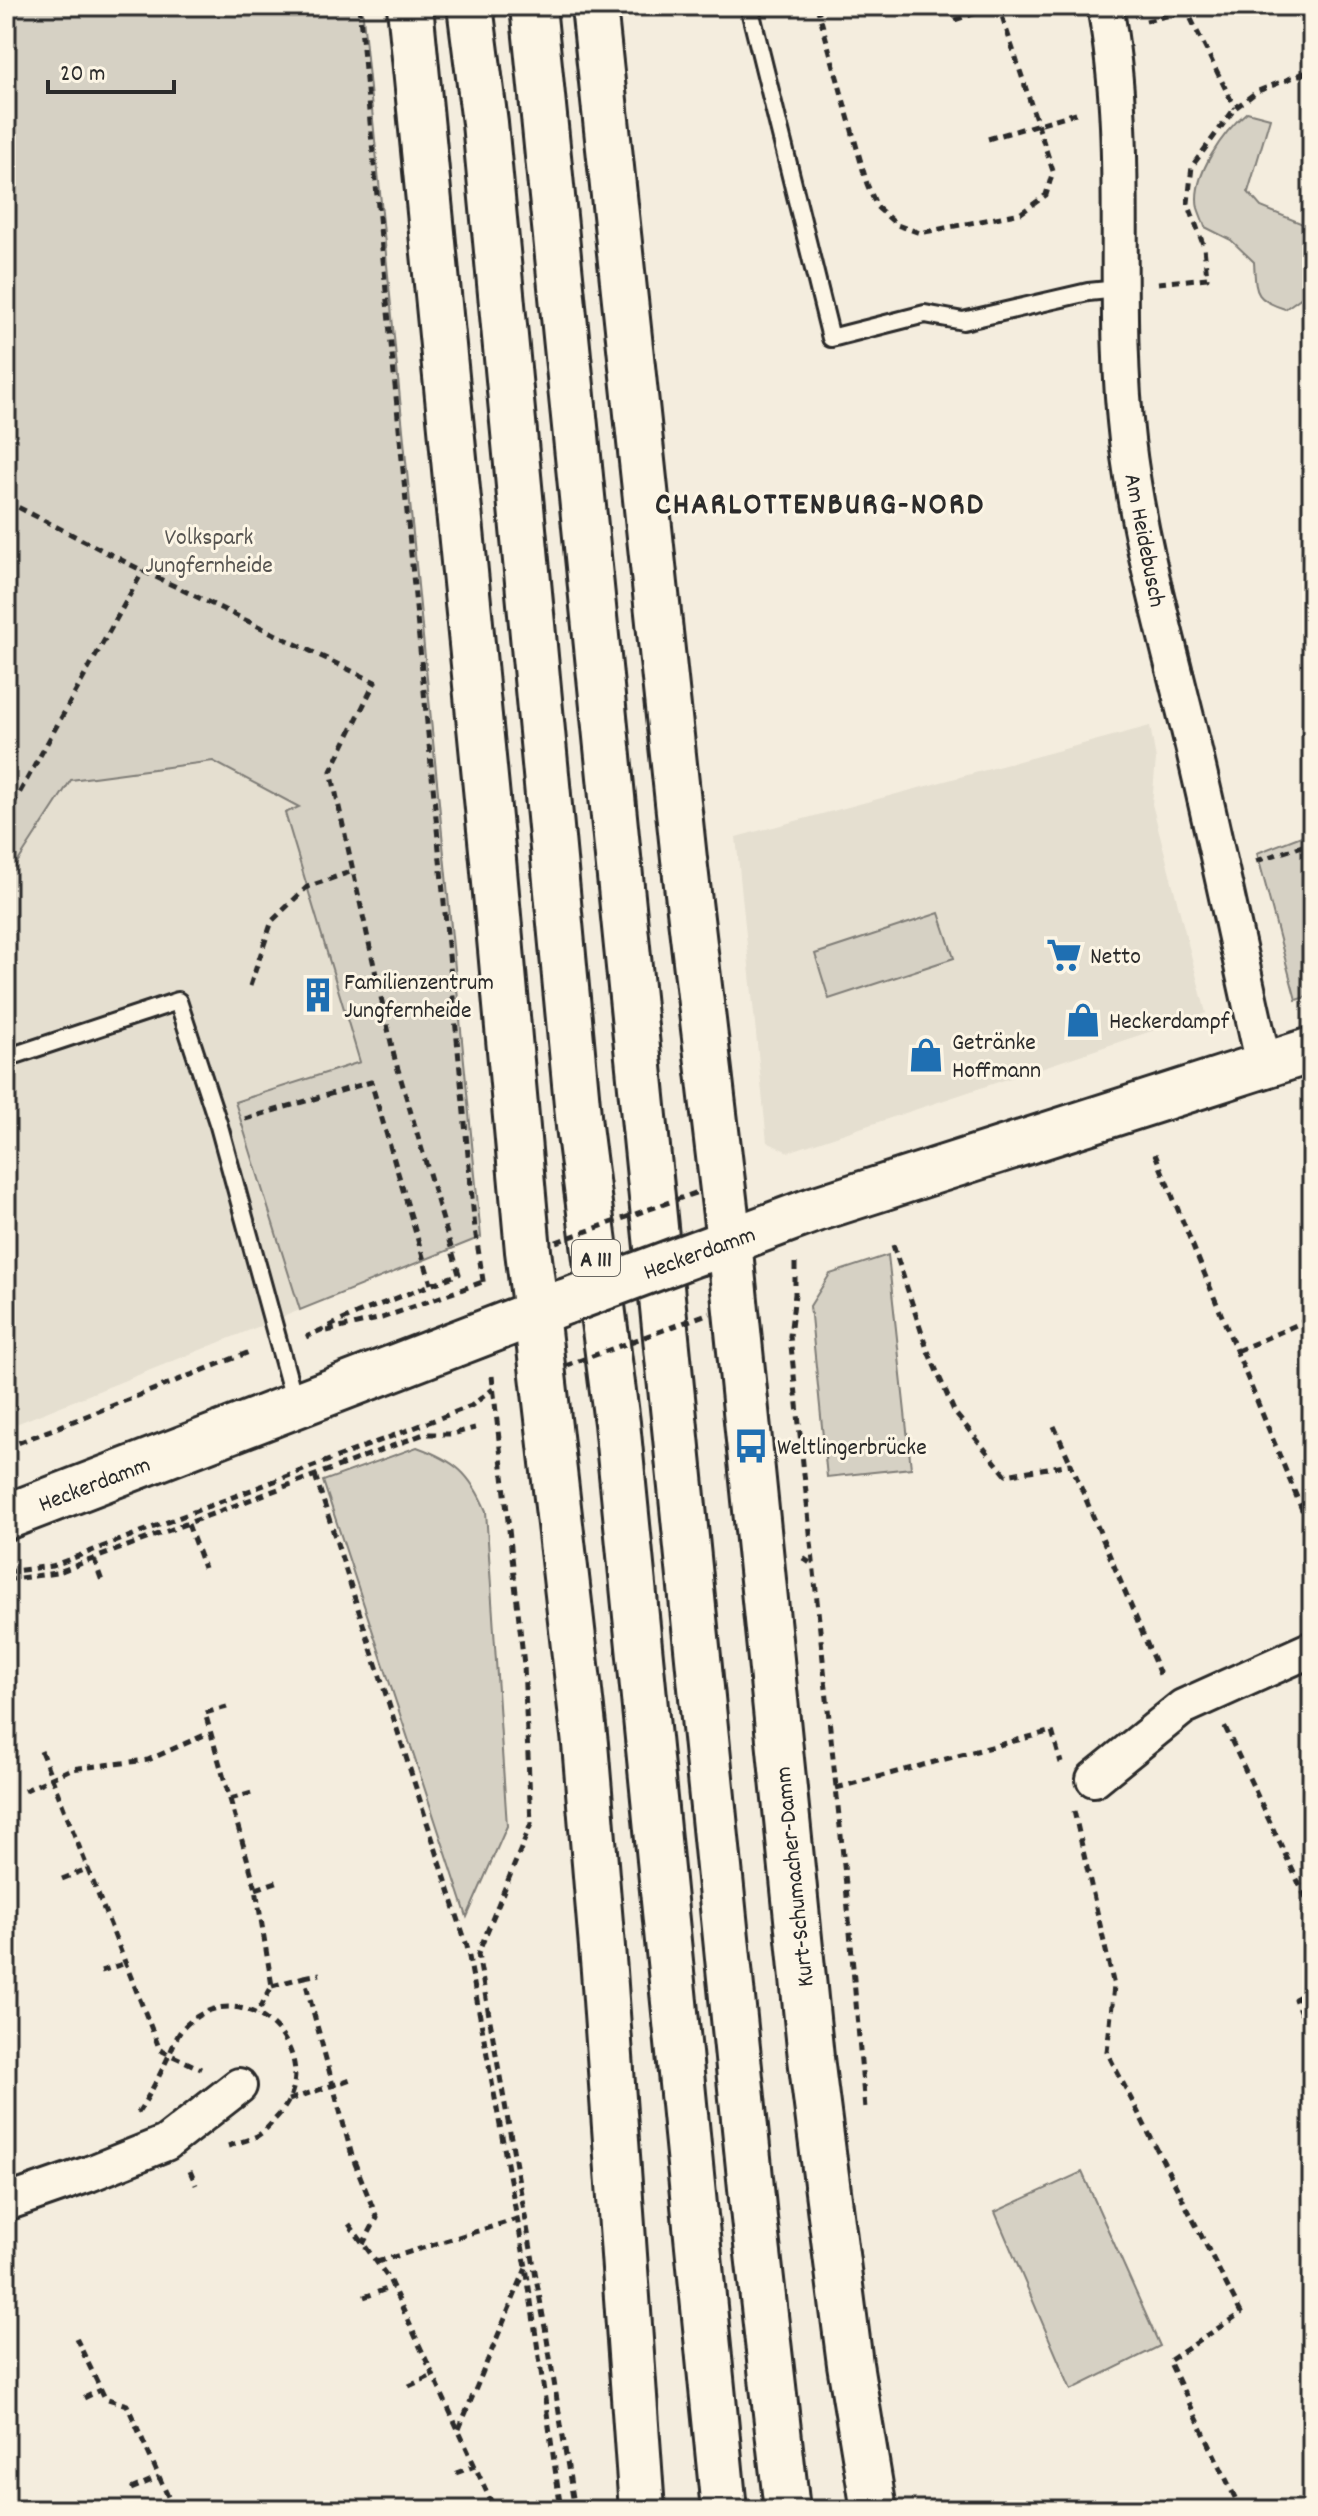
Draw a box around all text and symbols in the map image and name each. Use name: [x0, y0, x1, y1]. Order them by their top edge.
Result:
scale bar: [48, 44, 174, 94]
text: 20 m: [60, 58, 106, 92]
street label: Am Heidebusch: [1113, 471, 1173, 610]
district label: CHARLOTTENBURG-NORD: [655, 484, 985, 530]
park label: Volkspark Jungfernheide: [145, 522, 273, 584]
supermarket icon: Netto: [1045, 936, 1083, 974]
place label: Netto: [1090, 941, 1141, 975]
place label: Familienzentrum Jungfernheide: [344, 967, 494, 1029]
building icon: Familienzentrum Jungfernheide: [299, 976, 337, 1014]
shop icon: Heckerdampf: [1064, 1001, 1102, 1039]
place label: Heckerdampf: [1109, 1006, 1230, 1040]
place label: Getränke Hoffmann: [952, 1027, 1041, 1089]
shop icon: Getränke Hoffmann: [907, 1036, 945, 1074]
street label: Heckerdamm: [639, 1219, 761, 1291]
road number: A 111: [572, 1240, 620, 1276]
bus stop icon: Weltlingerbrücke: [732, 1427, 770, 1465]
place label: Weltlingerbrücke: [777, 1432, 927, 1466]
street label: Heckerdamm: [34, 1449, 156, 1523]
street label: Kurt-Schumacher-Damm: [767, 1765, 824, 1989]

